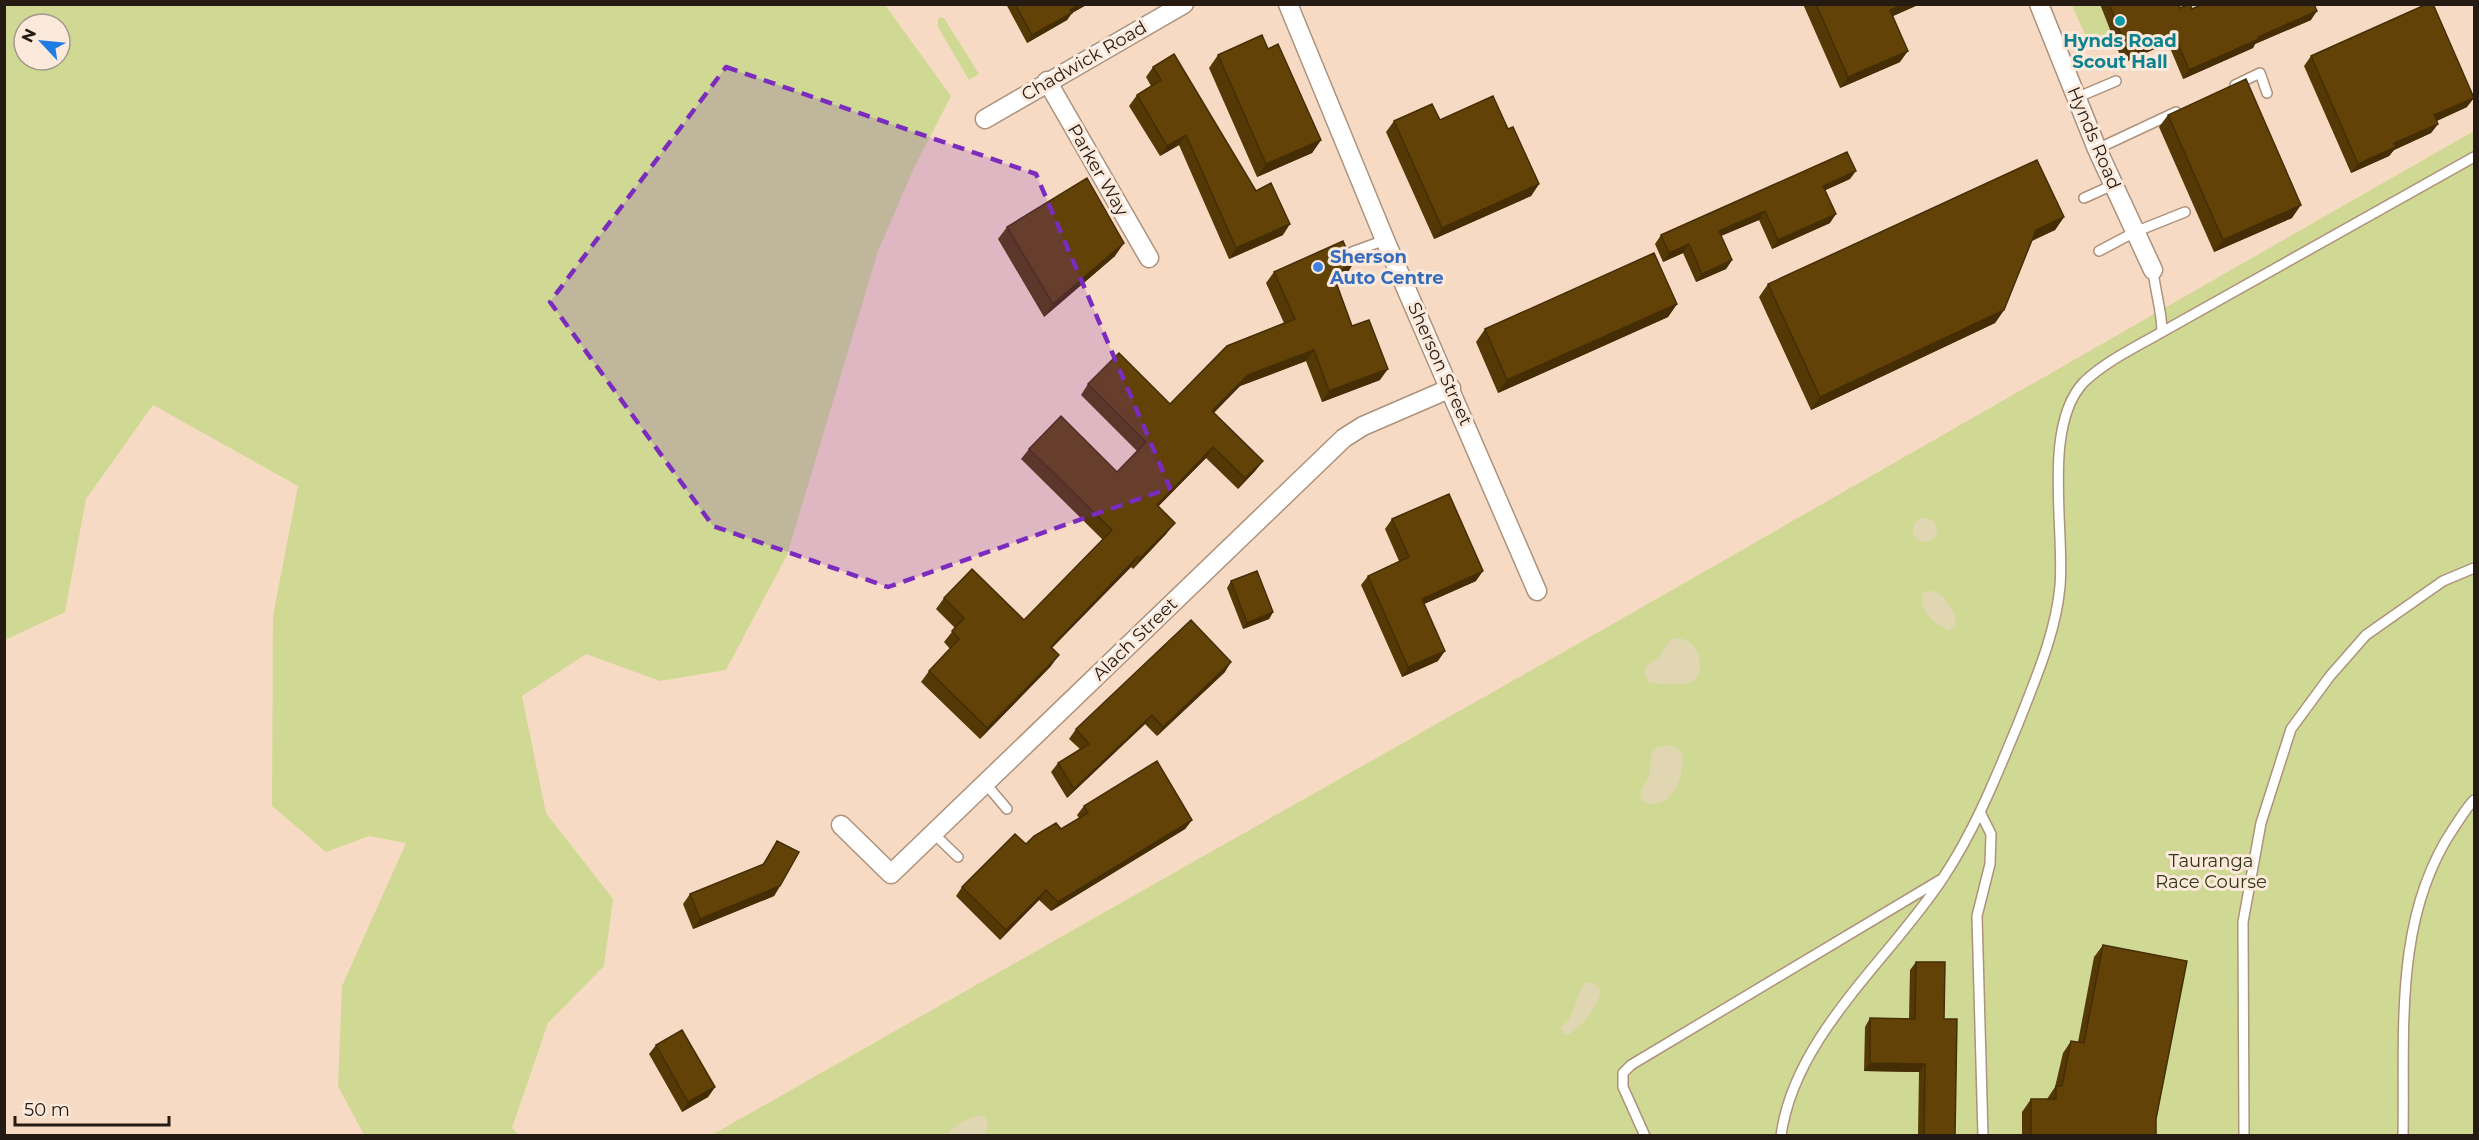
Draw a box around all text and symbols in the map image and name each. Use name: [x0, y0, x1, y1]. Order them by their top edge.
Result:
north arrow: [12, 12, 72, 72]
marker: Hynds Road Scout Hall: [2113, 14, 2127, 28]
street label: Chadwick Road: [1017, 16, 1151, 106]
text: N: [18, 26, 40, 46]
place label: Hynds Road Scout Hall: [2063, 30, 2177, 73]
street label: Hynds Road: [2063, 83, 2125, 193]
street label: Parker Way: [1063, 120, 1133, 220]
place label: Sherson Auto Centre: [1329, 246, 1444, 289]
marker: Sherson Auto Centre: [1311, 260, 1325, 274]
street label: Sherson Street: [1403, 299, 1477, 429]
street label: Alach Street: [1088, 593, 1182, 685]
park label: Tauranga Race Course: [2155, 850, 2267, 893]
scale bar: [15, 1089, 170, 1127]
text: 50 m: [24, 1099, 70, 1121]

